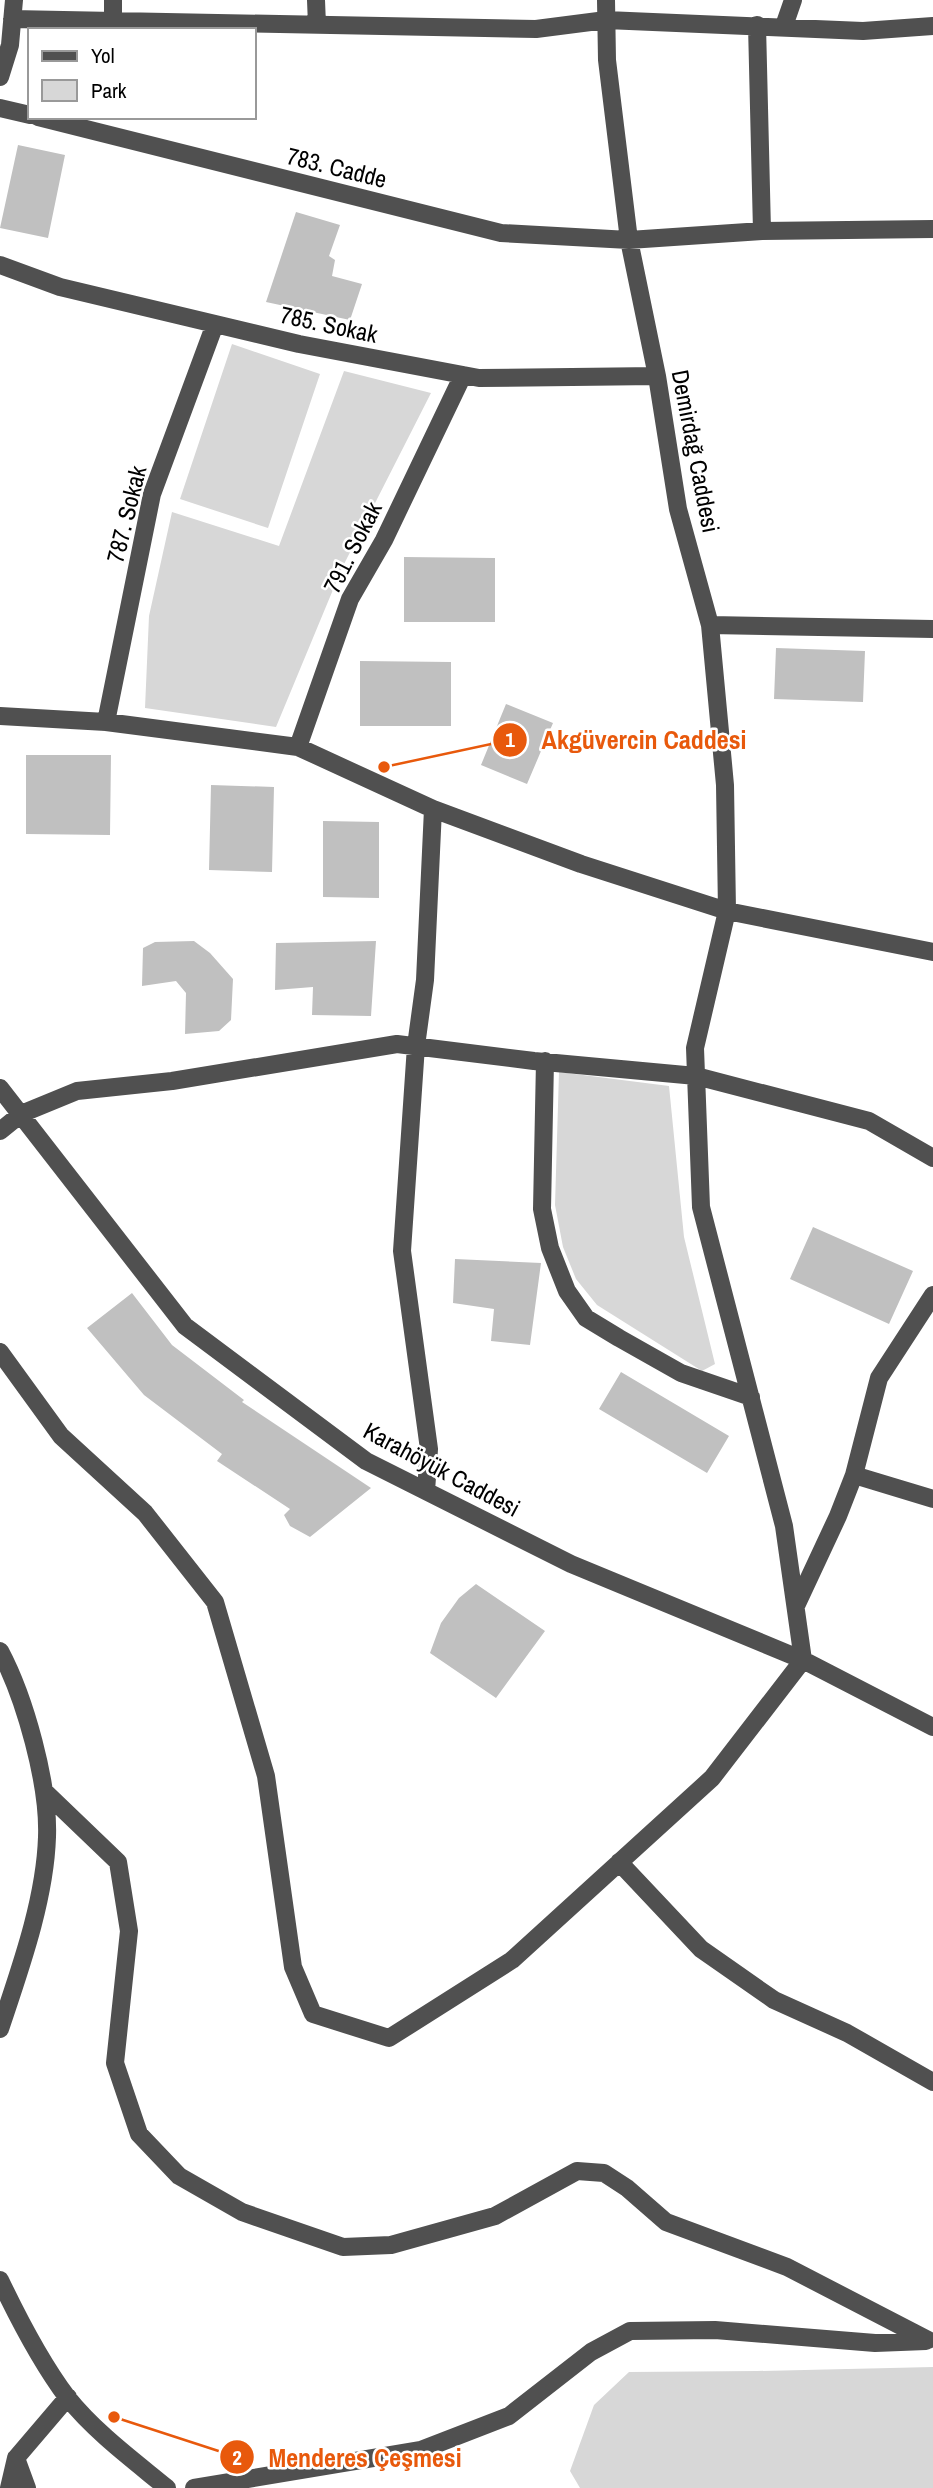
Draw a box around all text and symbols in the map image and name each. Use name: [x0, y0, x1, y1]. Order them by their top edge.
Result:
legend: [28, 28, 256, 119]
text: Yol: [91, 41, 115, 70]
text: Park: [91, 76, 127, 105]
street label: 783. Cadde: [284, 139, 390, 195]
street label: 785. Sokak: [278, 298, 381, 350]
street label: Demirdağ Caddesi: [665, 367, 727, 535]
street label: 787. Sokak: [99, 462, 153, 566]
street label: 791. Sokak: [315, 496, 389, 598]
callout: Akgüvercin Caddesi: [492, 716, 760, 763]
text: Akgüvercin Caddesi: [542, 722, 746, 757]
text: 1: [505, 725, 515, 754]
street label: Karahöyük Caddesi: [358, 1414, 526, 1524]
callout: Menderes Çeşmesi: [219, 2434, 475, 2481]
text: Menderes Çeşmesi: [268, 2440, 462, 2475]
text: 2: [232, 2443, 242, 2472]

